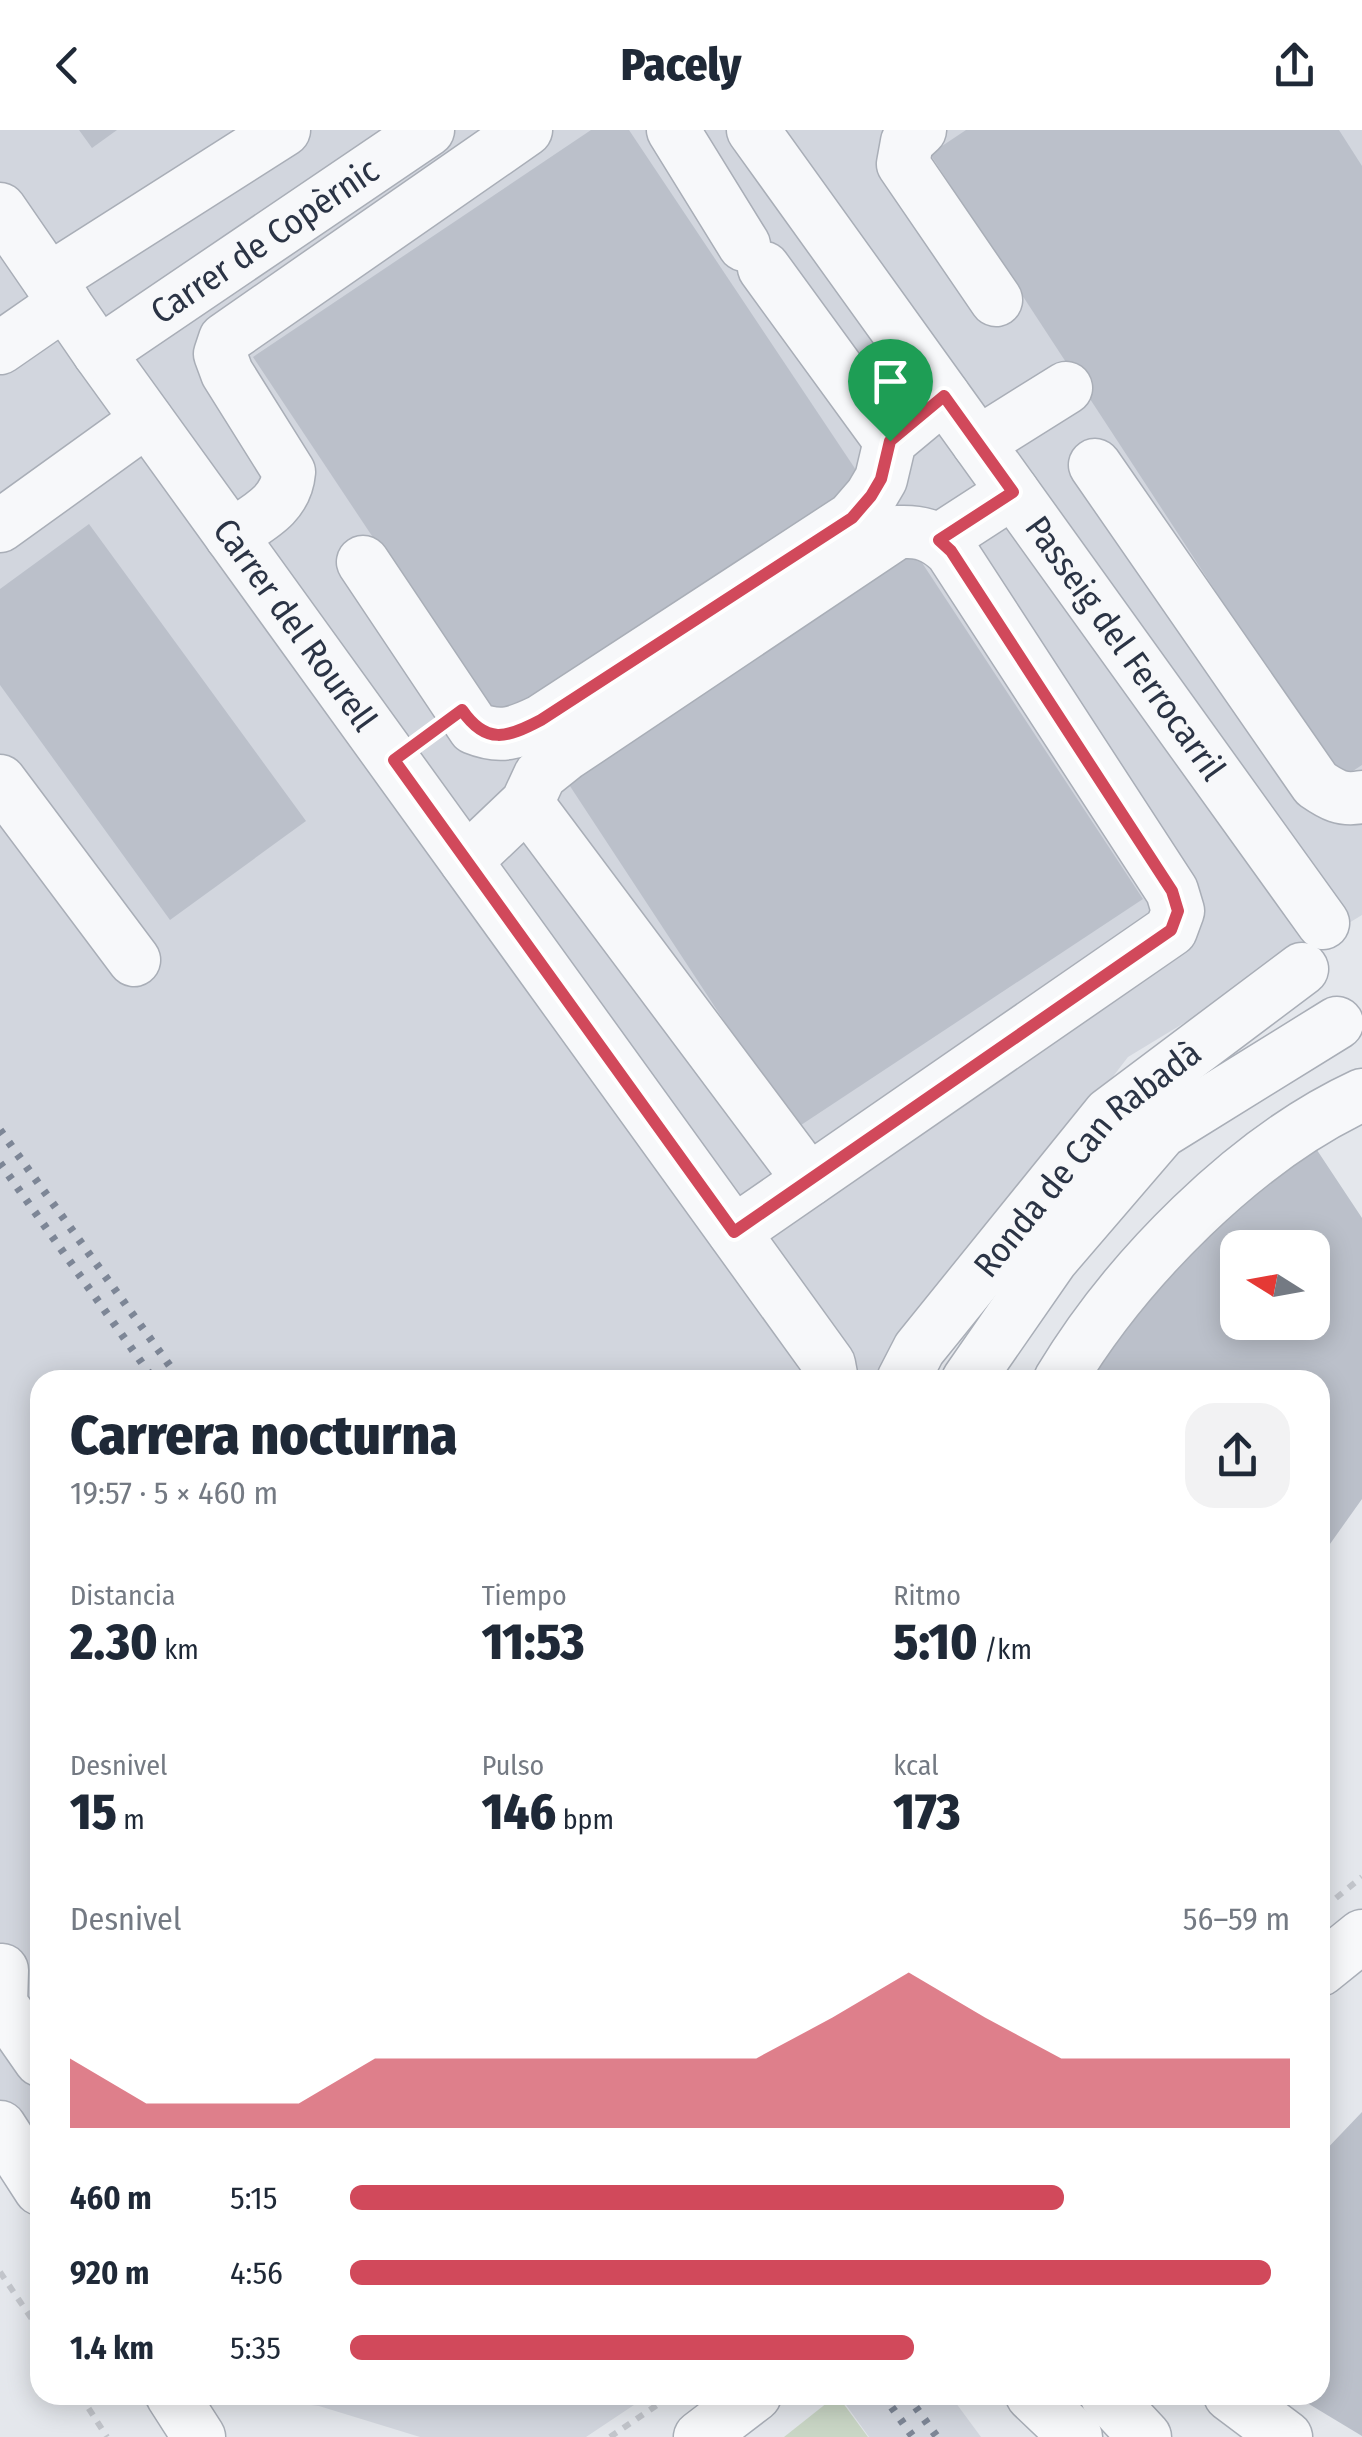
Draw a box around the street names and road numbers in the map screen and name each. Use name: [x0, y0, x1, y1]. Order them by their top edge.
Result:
street label: Carrer de Copèrnic: [143, 149, 386, 333]
street label: Passeig del Ferrocarril: [1016, 508, 1234, 788]
street label: Carrer del Rourell: [205, 510, 386, 739]
street label: Ronda de Can Rabadà: [965, 1032, 1209, 1285]

